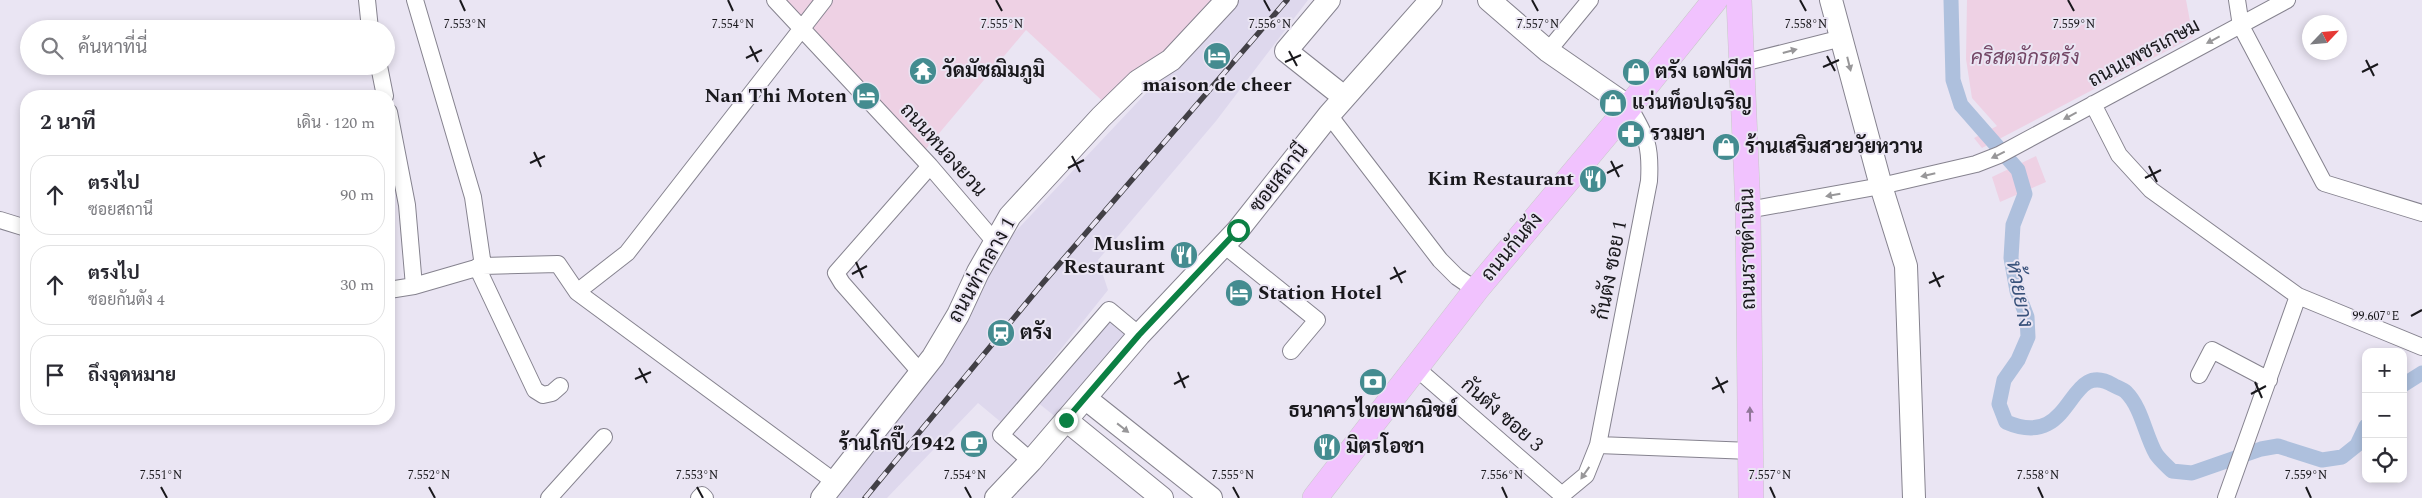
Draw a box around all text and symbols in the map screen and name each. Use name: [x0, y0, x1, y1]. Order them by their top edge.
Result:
street label: ถนนเพชรเกษม: [2083, 11, 2205, 95]
text: 7.553°N: [444, 15, 486, 34]
text: 7.554°N: [712, 15, 754, 34]
text: 7.555°N: [981, 15, 1023, 34]
text: 7.556°N: [1249, 15, 1291, 34]
text: 7.557°N: [1517, 15, 1559, 34]
text: 7.558°N: [1785, 15, 1827, 34]
text: 7.559°N: [2053, 15, 2095, 34]
north arrow: [2302, 15, 2347, 60]
search box: [20, 20, 395, 75]
text: ค้นหาที่นี่: [78, 33, 147, 62]
icon: search: [38, 34, 66, 62]
one-way arrow: [2207, 36, 2220, 45]
hotel icon: maison de cheer: [1202, 41, 1232, 71]
park label: คริสตจักรตรัง: [1971, 43, 2079, 73]
one-way arrow: [1783, 47, 1798, 55]
temple icon: วัดมัชฌิมภูมิ: [908, 56, 938, 86]
place label: วัดมัชฌิมภูมิ: [942, 56, 1045, 86]
one-way arrow: [1845, 56, 1853, 71]
shop icon: ตรัง เอฟบีที: [1621, 57, 1651, 87]
place label: ตรัง เอฟบีที: [1655, 57, 1752, 87]
place label: maison de cheer: [1142, 70, 1292, 100]
place label: Nan Thi Moten: [704, 81, 847, 111]
hotel icon: Nan Thi Moten: [851, 81, 881, 111]
shop icon: แว่นท็อปเจริญ: [1598, 88, 1628, 118]
place label: แว่นท็อปเจริญ: [1632, 88, 1752, 118]
street label: ถนนหนองยวน: [892, 96, 994, 204]
text: 2 นาที: [40, 107, 96, 139]
text: เดิน · 120 m: [297, 111, 375, 135]
one-way arrow: [2062, 112, 2077, 120]
pharmacy icon: รวมยา: [1616, 119, 1646, 149]
place label: รวมยา: [1650, 119, 1705, 149]
shop icon: ร้านเสริมสวยวัยหวาน: [1711, 132, 1741, 162]
place label: ร้านเสริมสวยวัยหวาน: [1745, 132, 1923, 162]
street label: ซอยสถานี: [1242, 137, 1316, 219]
one-way arrow: [1991, 151, 2005, 159]
place label: Kim Restaurant: [1427, 164, 1574, 194]
restaurant icon: Kim Restaurant: [1578, 164, 1608, 194]
text: ตรงไป: [88, 169, 140, 198]
one-way arrow: [1921, 171, 1936, 179]
icon: ahead: [41, 181, 69, 209]
text: 90 m: [340, 183, 374, 207]
street label: ถนนราชดำเนิน: [1732, 188, 1764, 310]
one-way arrow: [1824, 191, 1840, 199]
text: ซอยสถานี: [88, 198, 153, 222]
street label: ถนนกันตัง: [1474, 206, 1550, 288]
street label: ถนนท่ากลาง 1: [941, 212, 1023, 328]
street label: กันตัง ซอย 1: [1587, 218, 1635, 322]
route start: [1227, 219, 1250, 242]
place label: Muslim Restaurant: [1063, 229, 1165, 282]
restaurant icon: Muslim Restaurant: [1169, 240, 1199, 270]
water label: ห้วยยาง: [1997, 258, 2041, 330]
text: ตรงไป: [88, 259, 140, 288]
icon: ahead: [41, 271, 69, 299]
text: 30 m: [340, 273, 374, 297]
hotel icon: Station Hotel: [1224, 278, 1254, 308]
place label: Station Hotel: [1258, 278, 1382, 308]
text: ซอยกันตัง 4: [88, 288, 165, 312]
text: 99.607°E: [2353, 307, 2399, 326]
station icon: ตรัง: [986, 318, 1016, 348]
place label: ตรัง: [1020, 318, 1052, 348]
map controls: [2362, 348, 2407, 483]
button: +: [2362, 348, 2407, 393]
icon: arrive: [41, 361, 69, 389]
text: ถึงจุดหมาย: [88, 361, 176, 390]
bank icon: ธนาคารไทยพาณิชย์: [1358, 367, 1388, 397]
street label: กันตัง ซอย 3: [1454, 371, 1550, 459]
button: −: [2362, 393, 2407, 438]
place label: ธนาคารไทยพาณิชย์: [1288, 396, 1459, 426]
one-way arrow: [1746, 406, 1754, 422]
route end: [1055, 409, 1078, 432]
one-way arrow: [1116, 423, 1129, 434]
place label: ร้านโกปี๊ 1942: [838, 425, 955, 459]
cafe icon: ร้านโกปี๊ 1942: [959, 429, 989, 459]
restaurant icon: มิตรโอชา: [1312, 432, 1342, 462]
place label: มิตรโอชา: [1346, 432, 1425, 462]
button: locate: [2362, 438, 2407, 483]
text: 7.551°N: [140, 466, 182, 485]
text: 7.552°N: [408, 466, 450, 485]
text: 7.553°N: [676, 466, 718, 485]
text: 7.554°N: [944, 466, 986, 485]
text: 7.555°N: [1212, 466, 1254, 485]
text: 7.556°N: [1481, 466, 1523, 485]
one-way arrow: [1580, 466, 1590, 480]
text: 7.557°N: [1749, 466, 1791, 485]
text: 7.558°N: [2017, 466, 2059, 485]
text: 7.559°N: [2285, 466, 2327, 485]

